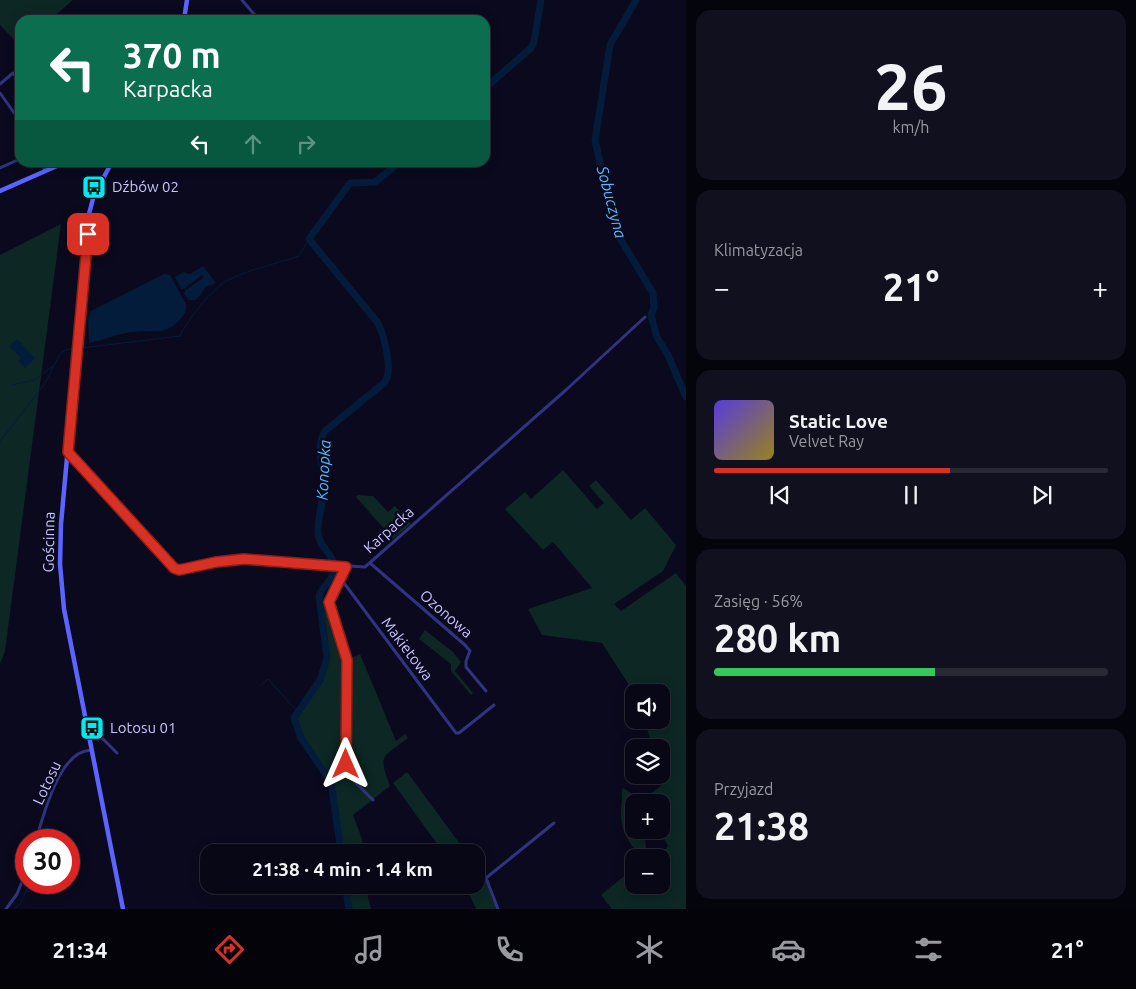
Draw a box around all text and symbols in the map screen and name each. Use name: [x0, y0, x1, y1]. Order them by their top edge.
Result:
icon: left: [40, 35, 105, 100]
text: 370 m: [123, 35, 221, 75]
text: 26: [874, 49, 948, 122]
text: Karpacka: [123, 76, 213, 101]
text: km/h: [893, 118, 929, 136]
icon: left: [186, 130, 214, 158]
icon: ahead: [239, 130, 267, 158]
icon: right: [292, 130, 320, 158]
water label: Sobuczyna: [593, 163, 630, 241]
bus stop icon: Dźbów 02: [81, 174, 107, 200]
place label: Dźbów 02: [112, 178, 179, 195]
pin: [67, 213, 109, 255]
icon: arrive: [74, 220, 102, 248]
text: Klimatyzacja: [714, 241, 803, 259]
text: 21°: [883, 266, 939, 308]
text: −: [714, 272, 730, 303]
text: +: [1092, 272, 1108, 303]
text: Static Love: [789, 410, 888, 432]
text: Velvet Ray: [789, 432, 864, 450]
water label: Konopka: [312, 439, 334, 501]
icon: previous: [766, 481, 794, 509]
icon: pause: [897, 481, 925, 509]
icon: next: [1028, 481, 1056, 509]
street label: Karpacka: [360, 503, 417, 556]
street label: Gościnna: [39, 511, 58, 572]
street label: Ozonowa: [417, 586, 476, 641]
text: Zasięg · 56%: [714, 592, 803, 610]
street label: Makietowa: [378, 614, 437, 683]
text: 280 km: [714, 617, 841, 659]
map controls: [625, 684, 670, 894]
button: sound: [625, 684, 670, 729]
bus stop icon: Lotosu 01: [79, 715, 105, 741]
place label: Lotosu 01: [110, 719, 176, 736]
position arrow: [319, 737, 371, 789]
button: layers: [625, 739, 670, 784]
street label: Lotosu: [29, 758, 64, 807]
text: Przyjazd: [714, 780, 773, 798]
button: +: [625, 794, 670, 839]
text: 21:38: [714, 805, 809, 847]
speed limit sign: 30: [15, 829, 80, 894]
button: −: [625, 849, 670, 894]
text: 21:38 · 4 min · 1.4 km: [252, 858, 433, 880]
icon: directions: [212, 932, 247, 967]
icon: music: [352, 932, 387, 967]
icon: phone: [492, 932, 527, 967]
icon: climate: [632, 932, 667, 967]
icon: car: [771, 932, 806, 967]
icon: filters: [911, 932, 946, 967]
text: 21:34: [52, 937, 107, 962]
text: 21°: [1051, 937, 1084, 962]

